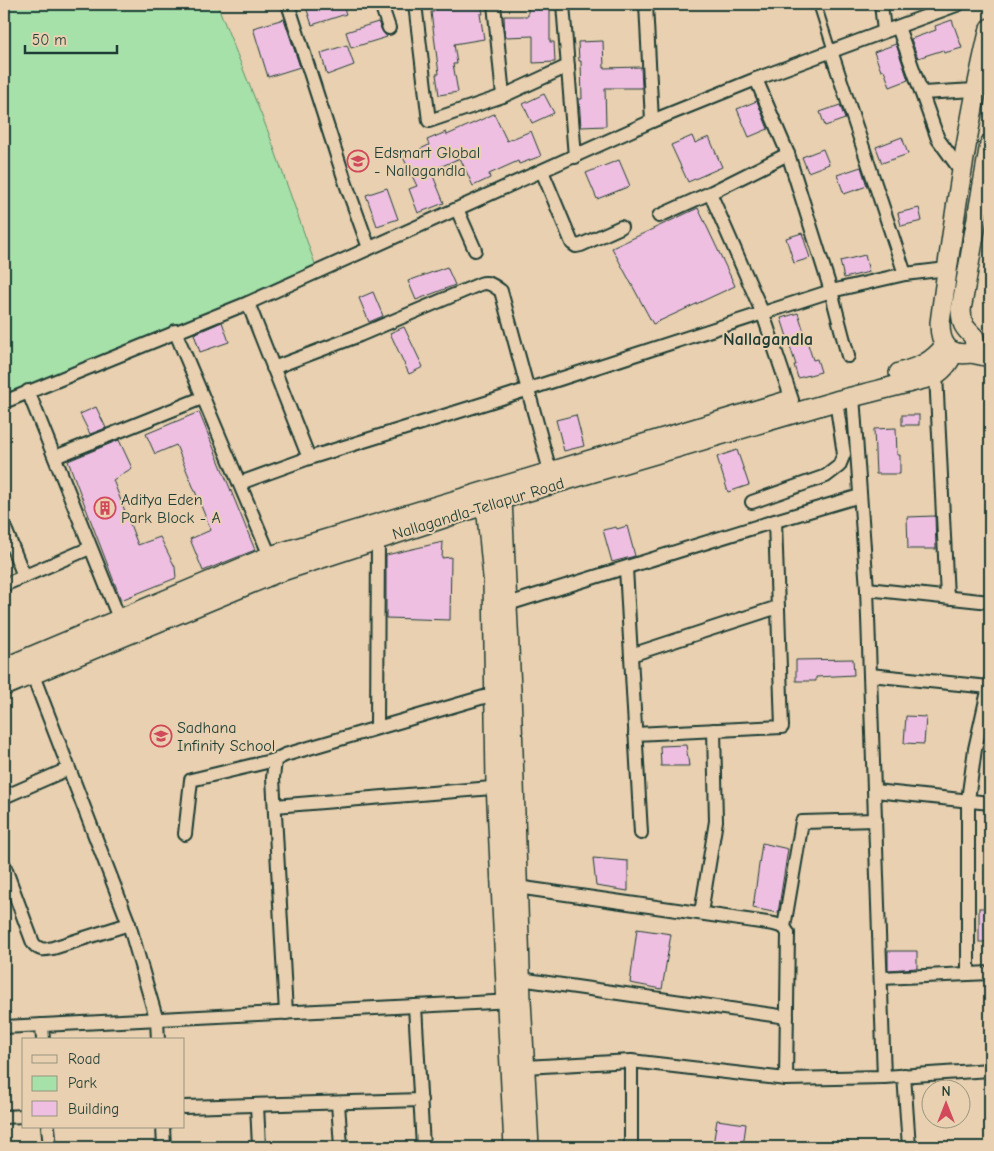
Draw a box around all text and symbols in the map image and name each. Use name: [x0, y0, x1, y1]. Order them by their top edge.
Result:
scale bar: [25, 22, 118, 54]
text: 50 m: [32, 31, 67, 49]
place label: Edsmart Global - Nallagandla: [374, 144, 480, 180]
school or university icon: Edsmart Global - Nallagandla: [346, 149, 370, 173]
district label: Nallagandla: [723, 329, 813, 350]
street label: Nallagandla-Tellapur Road: [390, 474, 566, 544]
place label: Aditya Eden Park Block - A: [121, 491, 221, 527]
building icon: Aditya Eden Park Block - A: [93, 496, 117, 520]
place label: Sadhana Infinity School: [177, 719, 275, 755]
school or university icon: Sadhana Infinity School: [149, 724, 173, 748]
legend: [22, 1038, 185, 1128]
text: Road: [68, 1050, 100, 1068]
text: Park: [68, 1074, 97, 1092]
north arrow: [922, 1078, 972, 1128]
text: N: [941, 1083, 951, 1100]
text: Building: [68, 1100, 119, 1118]

